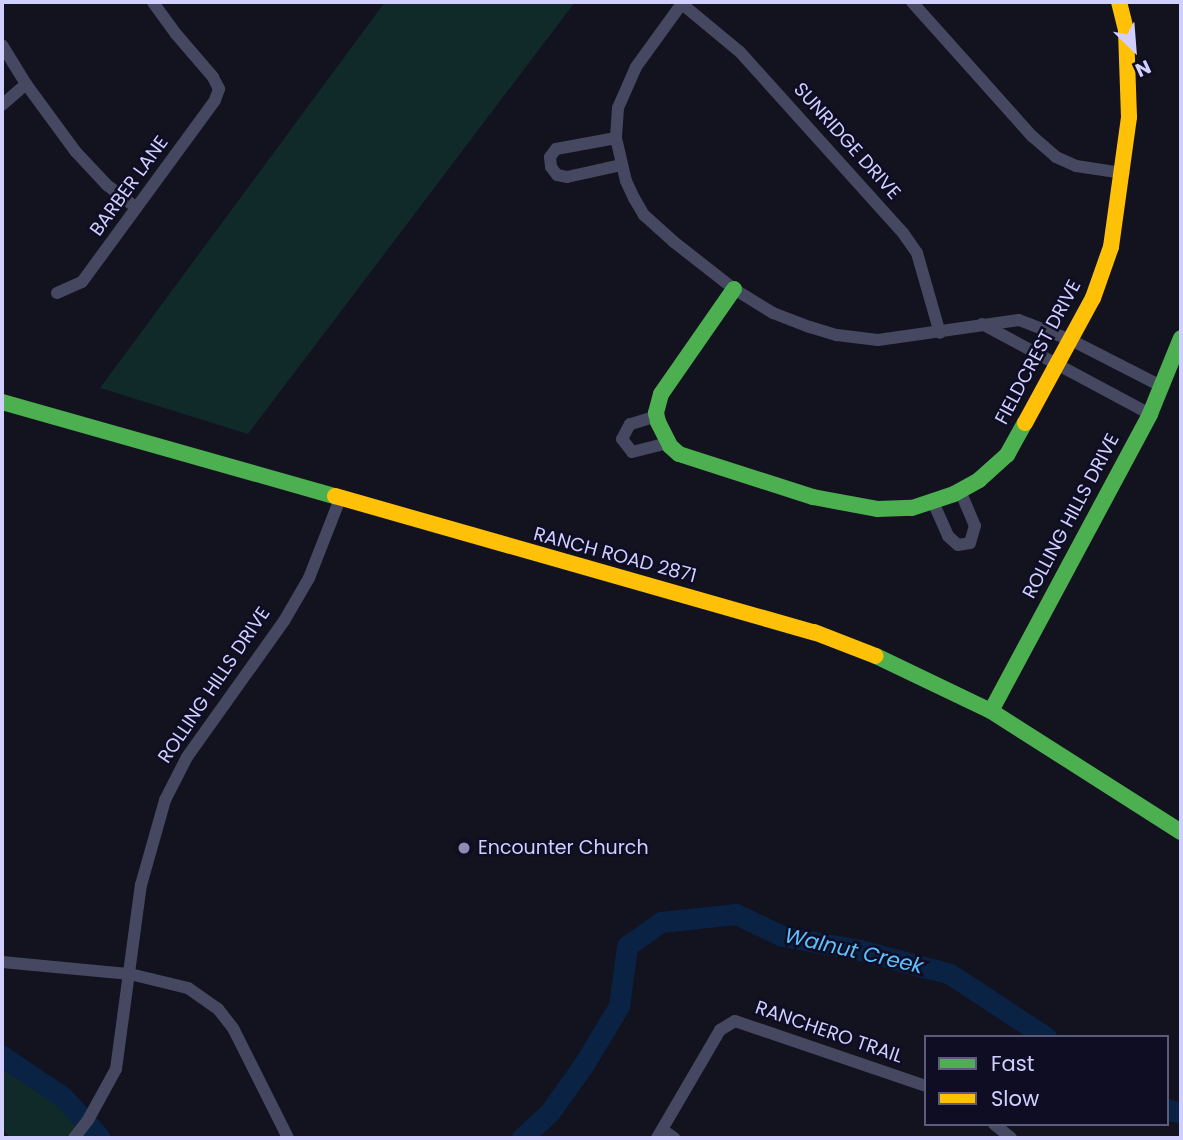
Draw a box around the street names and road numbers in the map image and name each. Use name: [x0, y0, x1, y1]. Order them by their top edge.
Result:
street label: SUNRIDGE DRIVE: [789, 78, 905, 204]
street label: BARBER LANE: [85, 132, 173, 240]
street label: FIELDCREST DRIVE: [990, 276, 1086, 428]
street label: ROLLING HILLS DRIVE: [1018, 430, 1124, 602]
street label: RANCH ROAD 2871: [531, 522, 699, 588]
street label: ROLLING HILLS DRIVE: [153, 603, 275, 767]
street label: RANCHERO TRAIL: [752, 996, 906, 1068]

